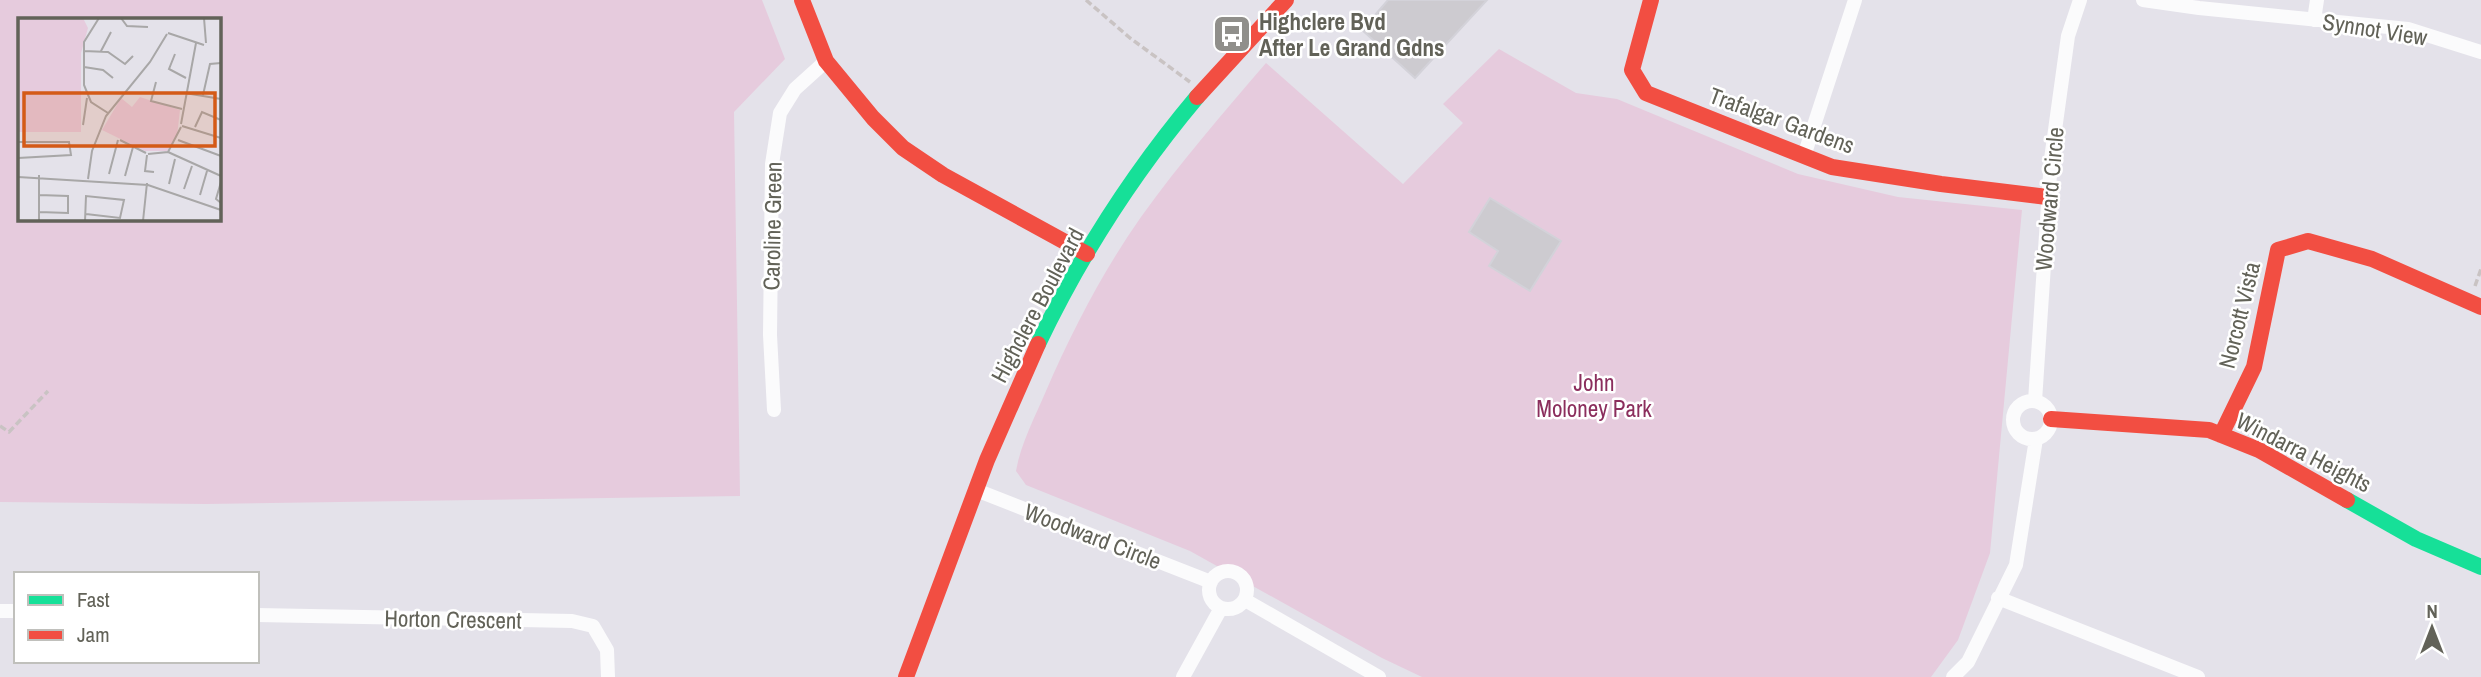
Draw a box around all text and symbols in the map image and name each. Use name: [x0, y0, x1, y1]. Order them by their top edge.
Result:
street label: Synnot View: [2320, 5, 2430, 53]
place label: Highclere Bvd After Le Grand Gdns: [1259, 6, 1445, 63]
bus stop icon: Highclere Bvd After Le Grand Gdns: [1211, 13, 1253, 55]
inset map: [18, 18, 220, 220]
street label: Trafalgar Gardens: [1705, 79, 1859, 161]
street label: Woodward Circle: [2027, 126, 2071, 272]
street label: Caroline Green: [755, 161, 789, 291]
street label: Highclere Boulevard: [983, 222, 1091, 388]
street label: Norcott Vista: [2211, 258, 2267, 371]
park label: John Moloney Park: [1536, 367, 1652, 424]
street label: Windarra Heights: [2231, 405, 2377, 499]
street label: Woodward Circle: [1020, 496, 1166, 576]
legend: [14, 572, 259, 663]
text: Fast: [77, 585, 110, 614]
north arrow: [2397, 593, 2467, 663]
text: N: [2426, 598, 2438, 624]
street label: Horton Crescent: [384, 602, 522, 636]
text: Jam: [77, 620, 110, 649]

